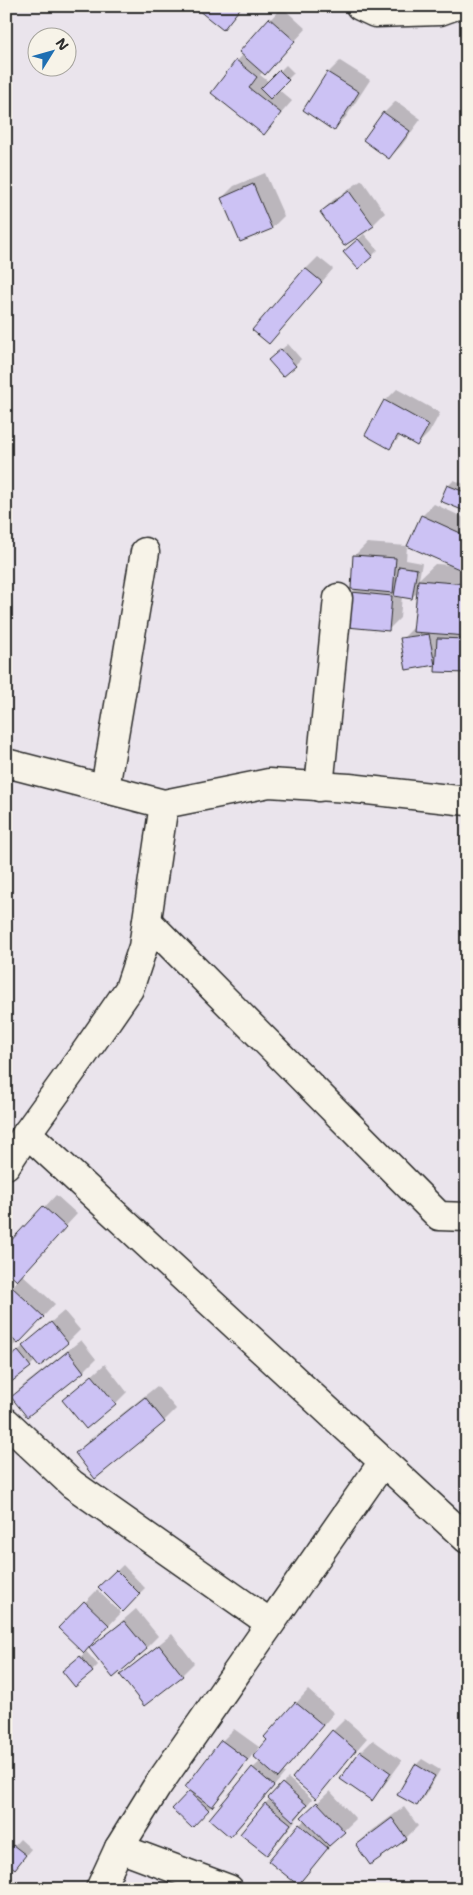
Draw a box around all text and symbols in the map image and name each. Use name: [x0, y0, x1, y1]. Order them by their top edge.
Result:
north arrow: [28, 28, 78, 78]
text: N: [52, 34, 73, 54]

